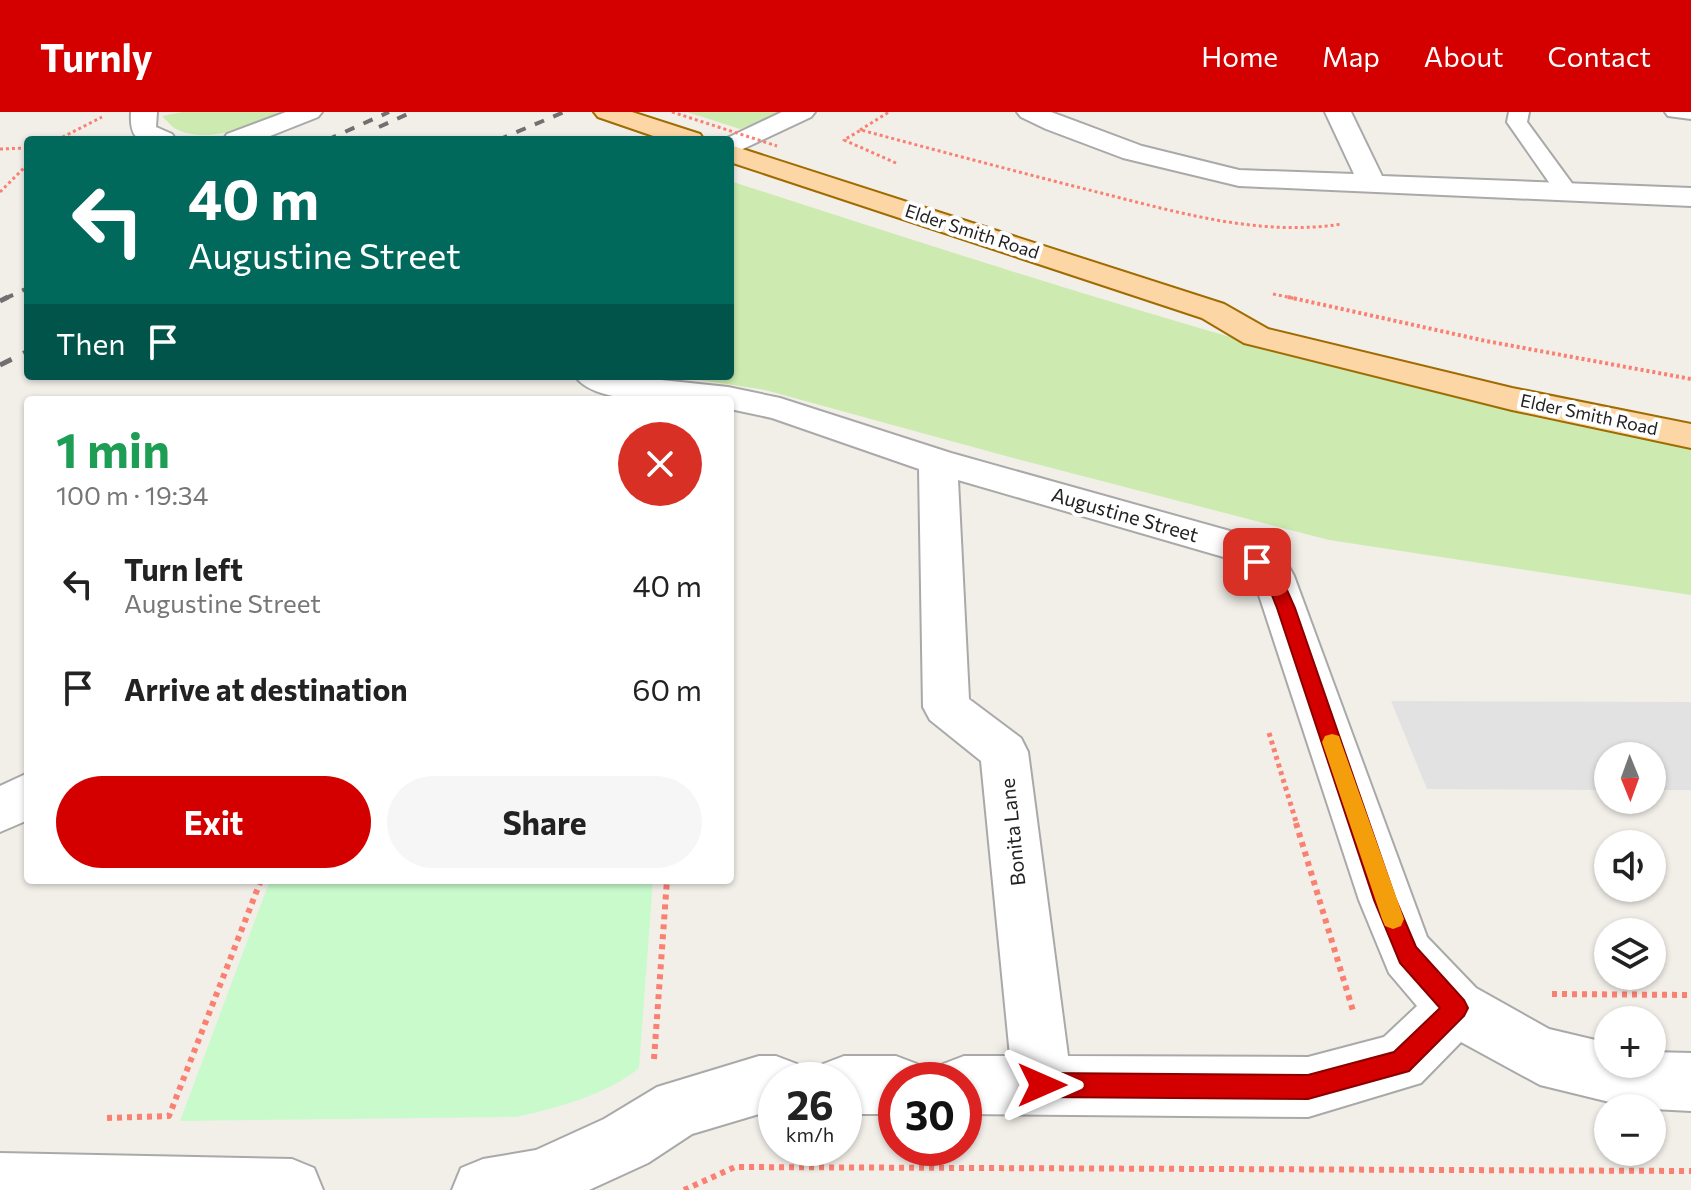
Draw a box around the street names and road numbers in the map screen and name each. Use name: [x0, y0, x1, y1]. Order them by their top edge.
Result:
street label: Elder Smith Road: [902, 199, 1042, 263]
street label: Elder Smith Road: [1519, 389, 1660, 439]
street label: Augustine Street: [1049, 482, 1201, 546]
street label: Bonita Lane: [994, 777, 1030, 887]

